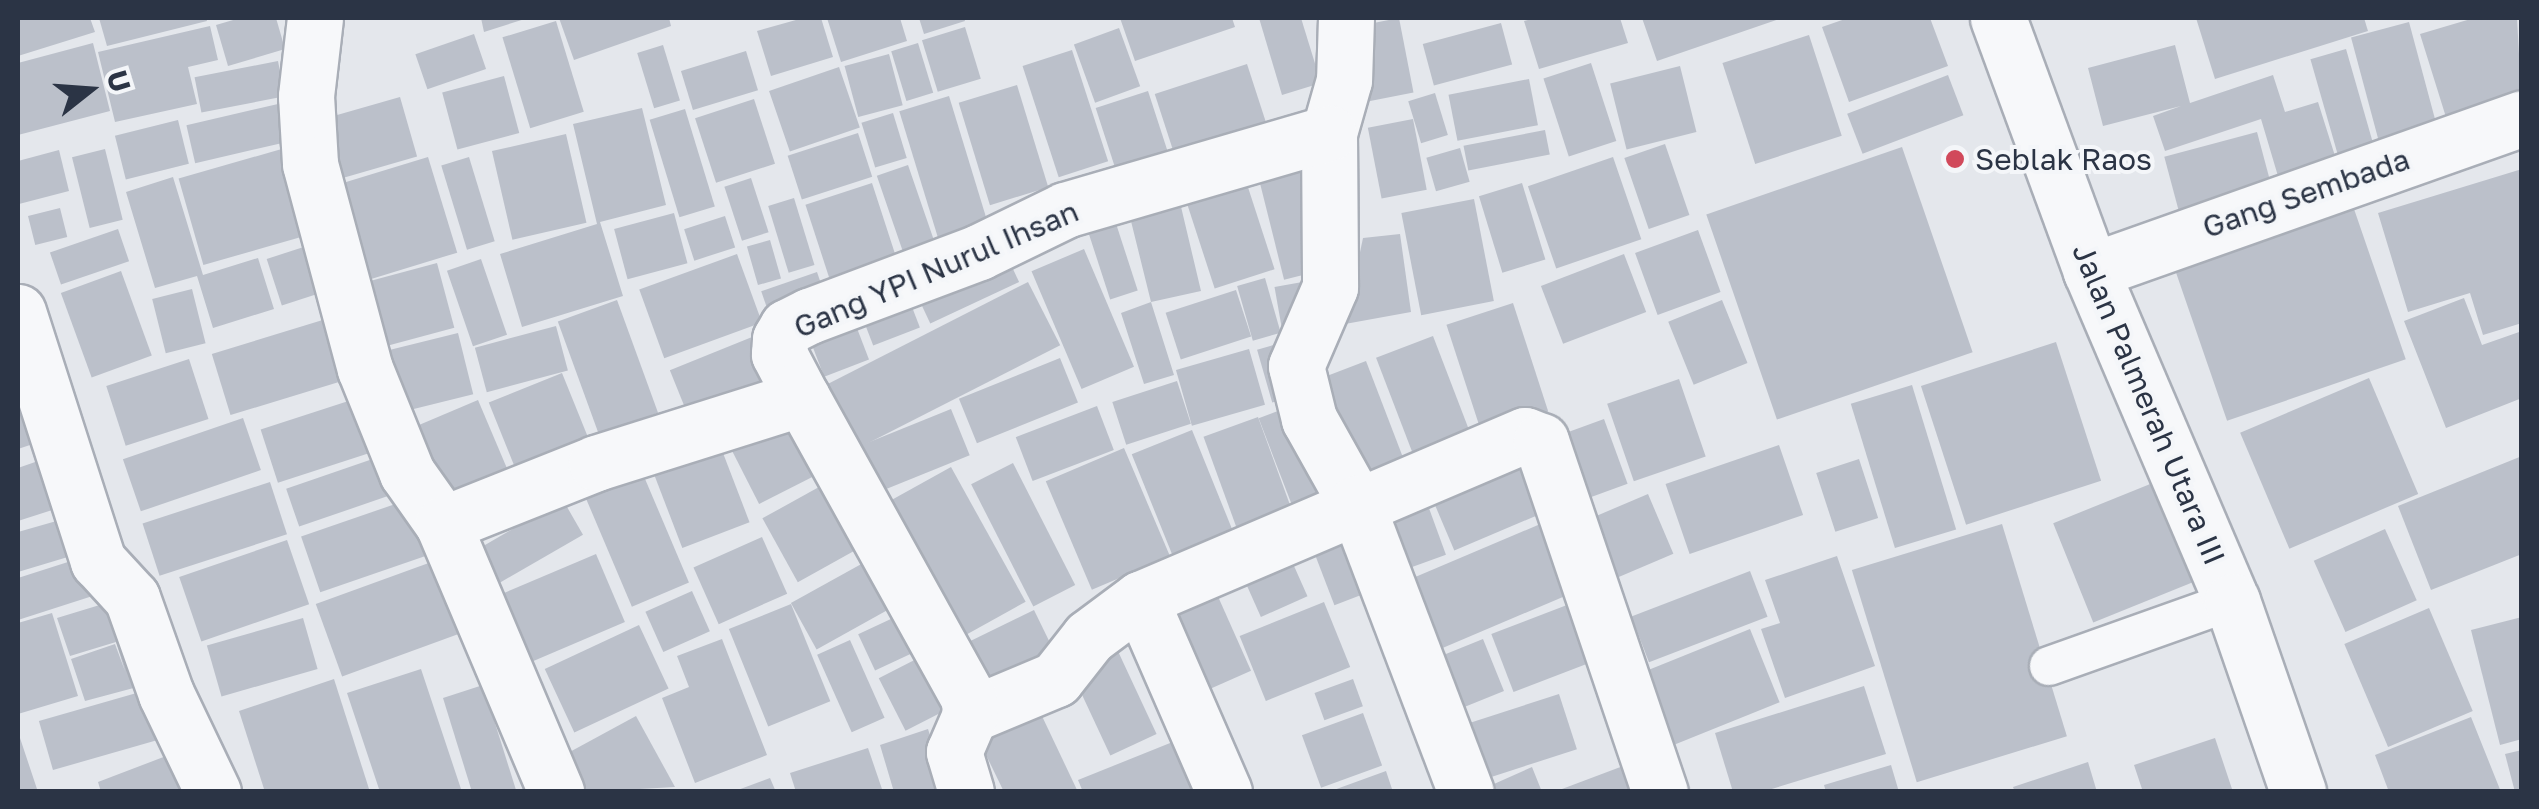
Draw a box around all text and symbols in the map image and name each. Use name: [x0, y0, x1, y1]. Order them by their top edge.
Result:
north arrow: [40, 40, 140, 140]
text: U: [100, 66, 138, 96]
place label: Seblak Raos: [1975, 141, 2152, 177]
street label: Gang Sembada: [2198, 141, 2414, 245]
marker: Seblak Raos: [1944, 148, 1966, 170]
street label: Gang YPI Nurul Ihsan: [788, 193, 1084, 345]
street label: Jalan Palmerah Utara III: [2065, 238, 2233, 570]

